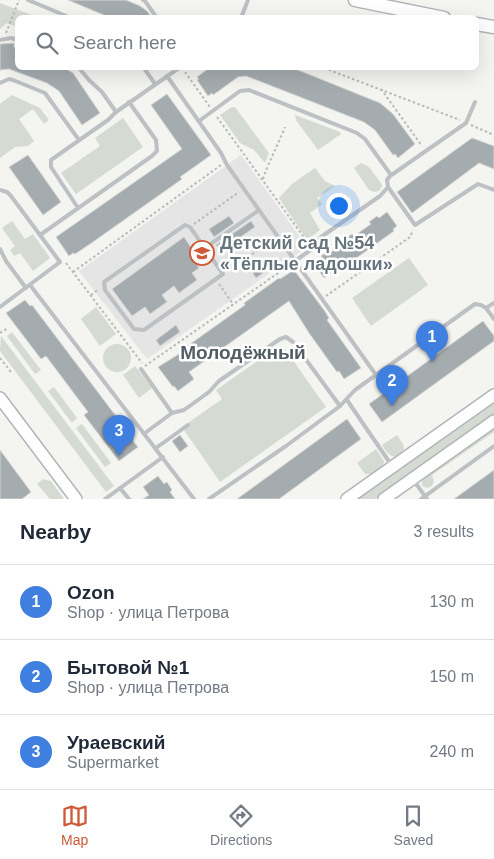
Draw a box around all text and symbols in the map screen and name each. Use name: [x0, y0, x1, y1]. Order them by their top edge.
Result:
search box: [15, 15, 479, 70]
icon: search: [33, 29, 61, 57]
text: Search here: [73, 32, 177, 53]
your location: [326, 193, 352, 219]
place label: Детский сад №54 «Тёплые ладошки»: [220, 233, 393, 274]
school or university icon: Детский сад №54 «Тёплые ладошки»: [189, 240, 215, 266]
pin: 1: [416, 321, 448, 362]
district label: Молодёжный: [180, 342, 306, 363]
pin: 2: [376, 365, 408, 406]
pin: 3: [103, 415, 135, 456]
text: Nearby: [20, 520, 91, 543]
text: 3 results: [414, 523, 474, 540]
text: Ozon: [67, 582, 115, 603]
text: 1: [32, 593, 40, 610]
text: 130 m: [430, 593, 474, 610]
text: Shop · улица Петрова: [67, 604, 229, 621]
text: Бытовой №1: [67, 657, 189, 678]
text: 2: [32, 668, 40, 685]
text: 150 m: [430, 668, 474, 685]
text: Shop · улица Петрова: [67, 679, 229, 696]
text: Ураевский: [67, 732, 165, 753]
text: 3: [32, 743, 40, 760]
text: 240 m: [430, 743, 474, 760]
text: Supermarket: [67, 754, 159, 771]
tab: Map: [61, 802, 89, 848]
tab: Directions: [210, 802, 272, 848]
tab: Saved: [394, 802, 433, 848]

